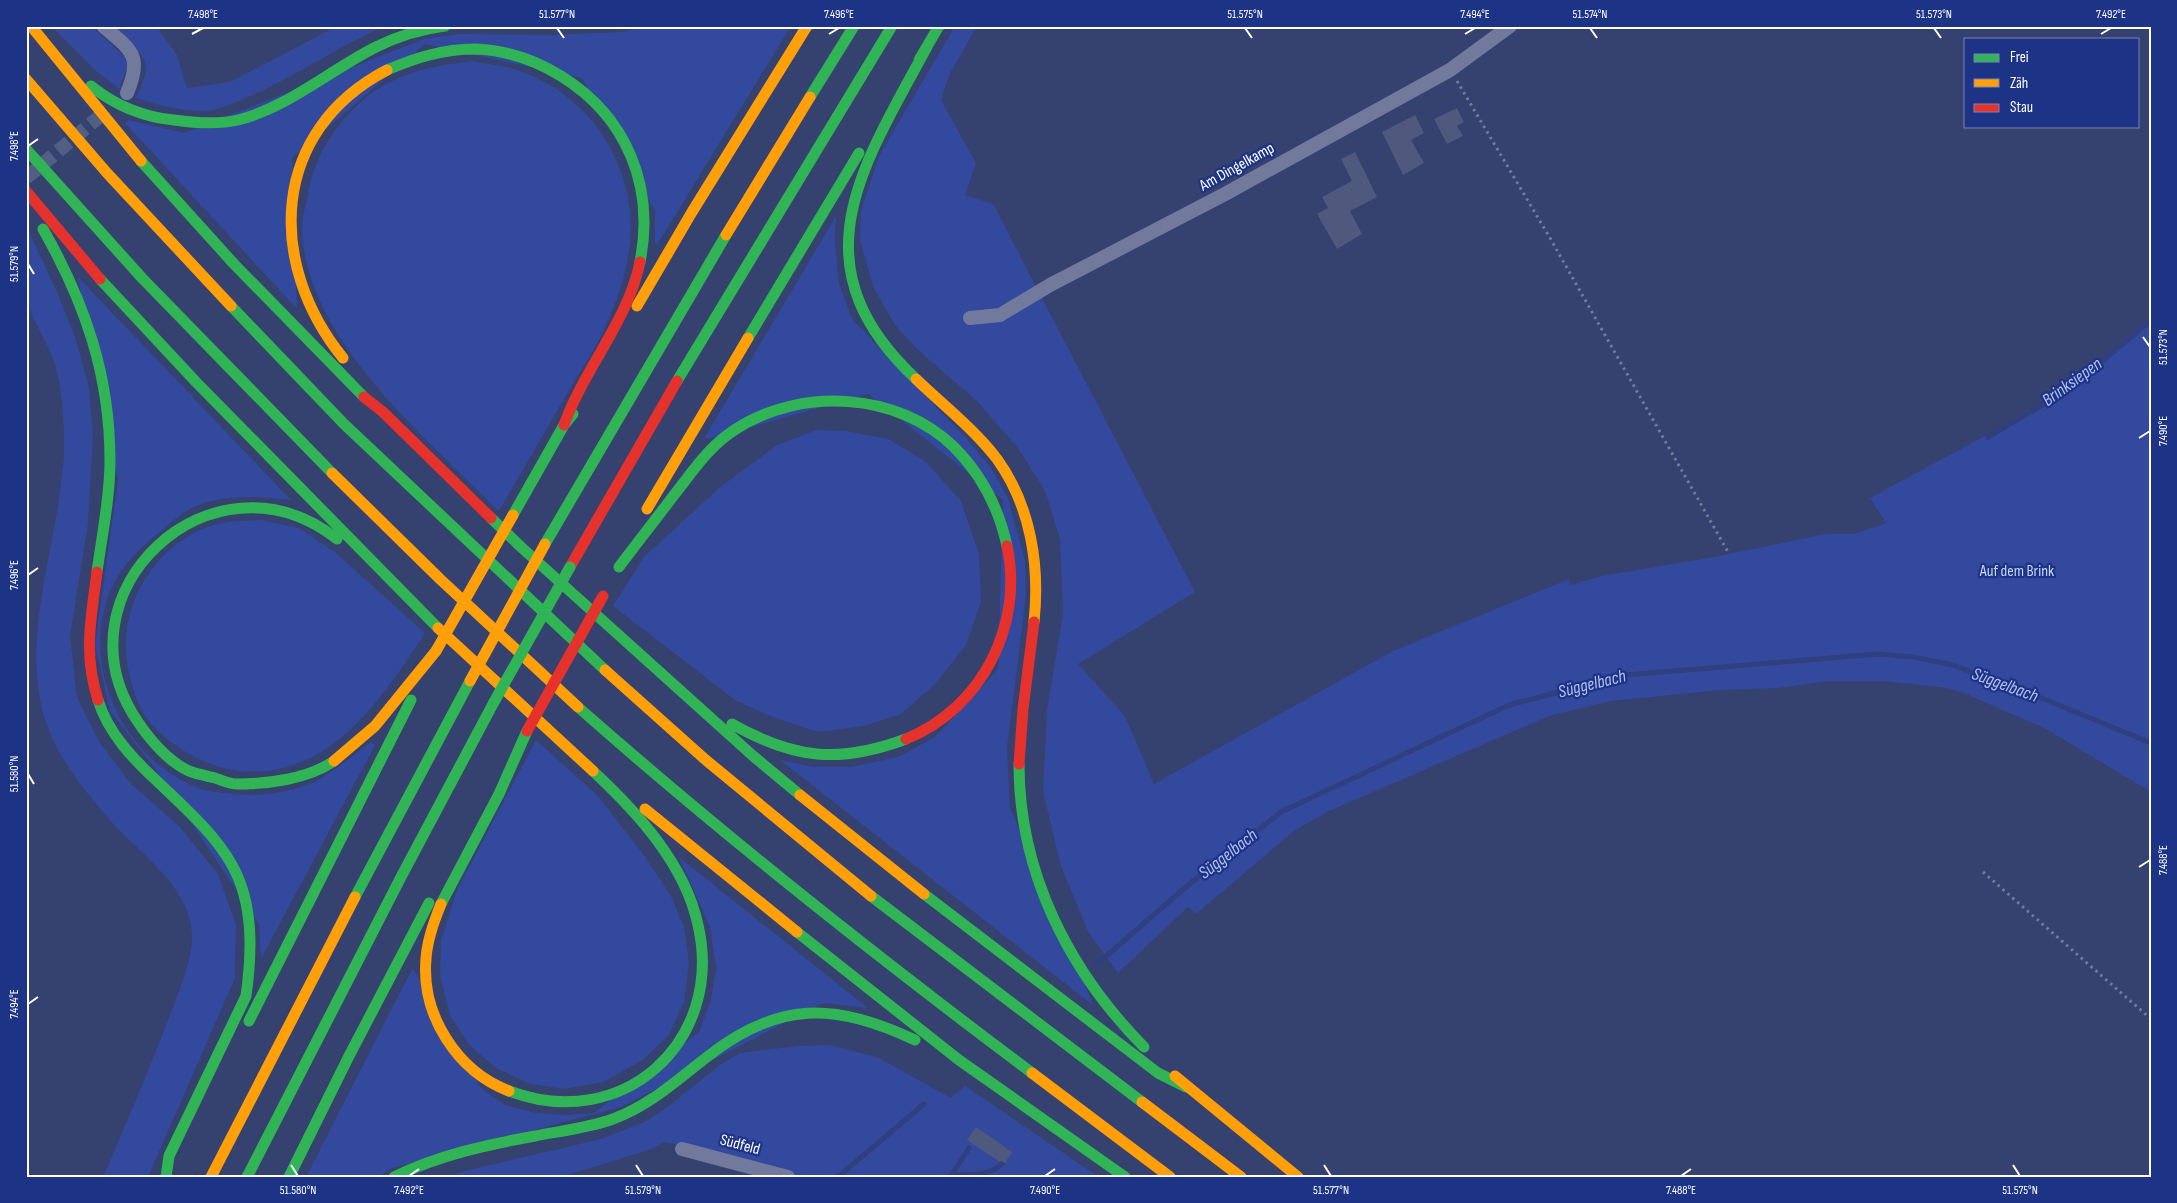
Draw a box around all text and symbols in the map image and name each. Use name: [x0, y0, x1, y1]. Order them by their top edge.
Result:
text: 7.498°E: [188, 7, 218, 22]
text: 51.577°N: [539, 7, 575, 22]
text: 7.496°E: [824, 7, 854, 22]
text: 51.575°N: [1227, 7, 1263, 22]
text: 7.494°E: [1460, 7, 1490, 22]
text: 51.574°N: [1573, 7, 1607, 22]
text: 51.573°N: [1916, 7, 1952, 22]
text: 7.492°E: [2096, 7, 2126, 22]
legend: [1964, 38, 2140, 128]
text: Frei: [2010, 48, 2029, 67]
text: Zäh: [2010, 74, 2028, 93]
text: Stau: [2010, 98, 2033, 117]
text: 7.498°E: [7, 131, 22, 161]
street label: Am Dingelkamp: [1195, 139, 1278, 196]
text: 51.579°N: [7, 246, 22, 282]
text: 51.573°N: [2156, 329, 2171, 365]
water label: Brinksiepen: [2038, 353, 2106, 411]
text: 7.490°E: [2156, 416, 2171, 446]
text: 7.496°E: [7, 560, 22, 590]
park label: Auf dem Brink: [1979, 562, 2054, 581]
water label: Süggelbach: [1969, 663, 2041, 707]
water label: Süggelbach: [1556, 665, 1628, 703]
text: 51.580°N: [7, 756, 22, 792]
water label: Süggelbach: [1194, 824, 1262, 884]
text: 7.488°E: [2156, 845, 2171, 875]
text: 7.494°E: [7, 989, 22, 1019]
street label: Südfeld: [718, 1131, 762, 1159]
text: 51.580°N: [280, 1183, 316, 1198]
text: 7.492°E: [394, 1183, 424, 1198]
text: 51.579°N: [625, 1183, 661, 1198]
text: 7.490°E: [1030, 1183, 1060, 1198]
text: 51.577°N: [1313, 1183, 1349, 1198]
text: 7.488°E: [1666, 1183, 1696, 1198]
text: 51.575°N: [2002, 1183, 2038, 1198]

